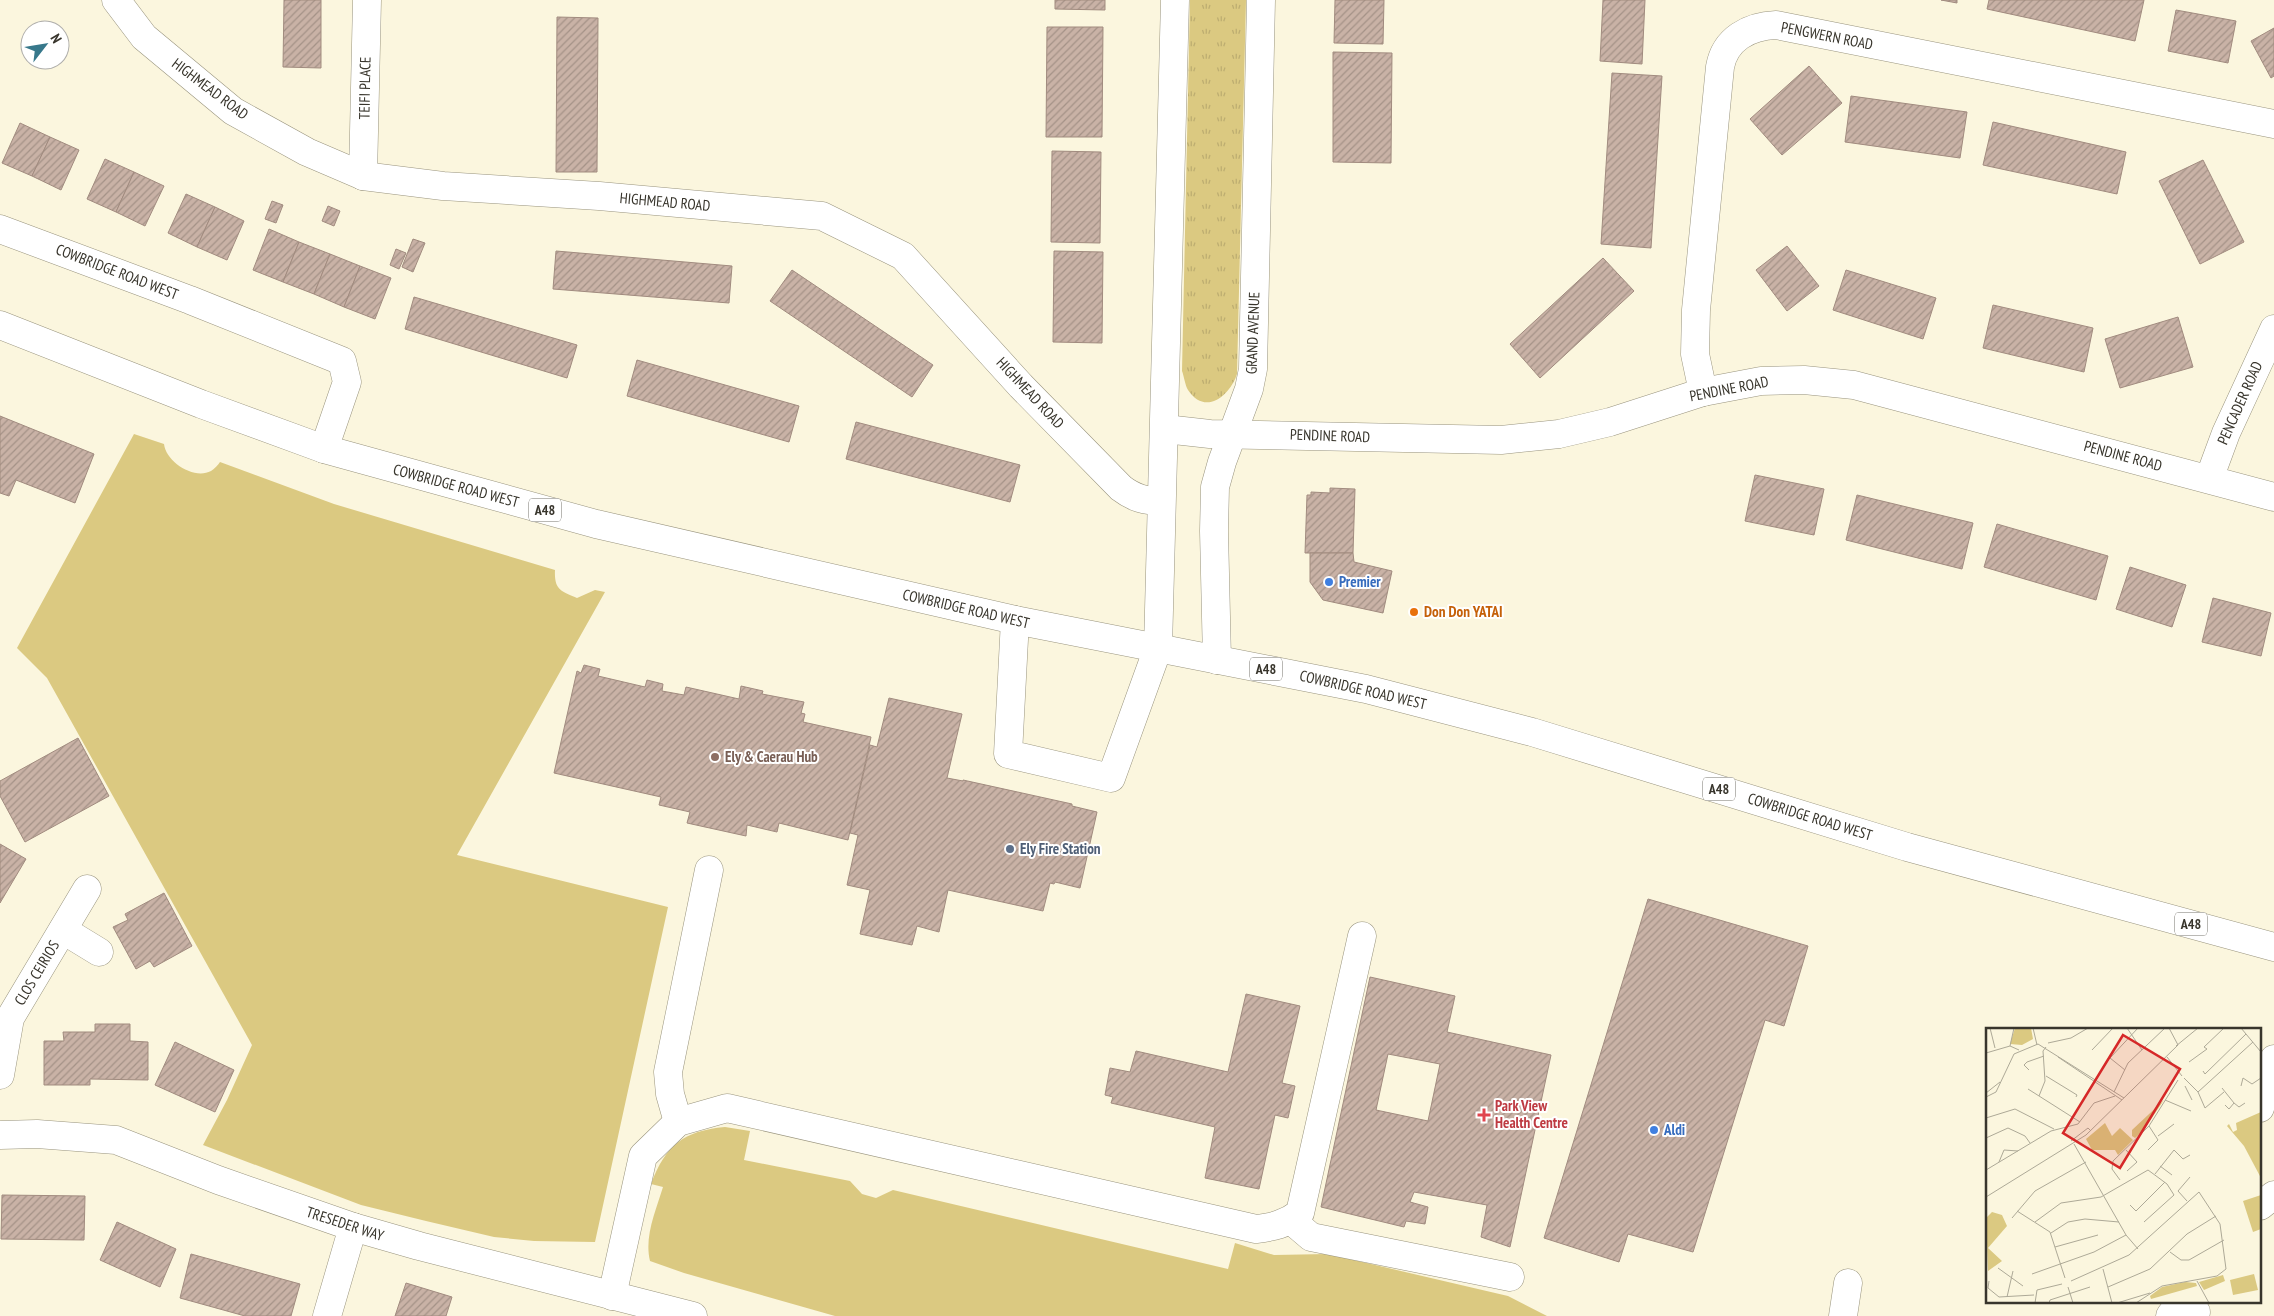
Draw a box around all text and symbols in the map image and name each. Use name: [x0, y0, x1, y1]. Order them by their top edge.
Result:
street label: PENGWERN ROAD: [1779, 17, 1875, 54]
north arrow: [20, 20, 70, 70]
text: N: [46, 30, 66, 46]
street label: HIGHMEAD ROAD: [168, 54, 252, 124]
street label: TEIFI PLACE: [354, 56, 375, 119]
street label: HIGHMEAD ROAD: [619, 188, 711, 215]
street label: COWBRIDGE ROAD WEST: [53, 239, 181, 304]
street label: GRAND AVENUE: [1242, 292, 1263, 374]
street label: HIGHMEAD ROAD: [992, 353, 1068, 432]
street label: PENCADER ROAD: [2213, 358, 2266, 447]
street label: PENDINE ROAD: [1688, 372, 1770, 405]
street label: PENDINE ROAD: [1290, 425, 1370, 446]
street label: PENDINE ROAD: [2082, 436, 2164, 475]
street label: COWBRIDGE ROAD WEST: [391, 460, 521, 512]
road number: A48: [529, 498, 561, 522]
place label: Premier: [1339, 572, 1381, 591]
marker: Premier: [1323, 576, 1335, 588]
street label: COWBRIDGE ROAD WEST: [901, 585, 1032, 632]
place label: Don Don YATAI: [1424, 602, 1503, 621]
marker: Don Don YATAI: [1408, 606, 1420, 618]
road number: A48: [1250, 658, 1282, 681]
street label: COWBRIDGE ROAD WEST: [1298, 666, 1429, 713]
place label: Ely & Caerau Hub: [725, 747, 818, 766]
marker: Ely & Caerau Hub: [709, 751, 721, 763]
road number: A48: [1703, 778, 1735, 801]
street label: COWBRIDGE ROAD WEST: [1745, 789, 1875, 845]
place label: Ely Fire Station: [1020, 839, 1101, 858]
marker: Ely Fire Station: [1004, 843, 1016, 855]
road number: A48: [2175, 912, 2207, 936]
street label: CLOS CEIRIOS: [10, 937, 63, 1009]
inset map: [1986, 1028, 2262, 1304]
place label: Park View Health Centre: [1495, 1096, 1568, 1132]
marker: Park View Health Centre: [1477, 1108, 1491, 1122]
place label: Aldi: [1663, 1120, 1685, 1139]
marker: Aldi: [1648, 1124, 1660, 1136]
street label: TRESEDER WAY: [304, 1202, 386, 1245]

